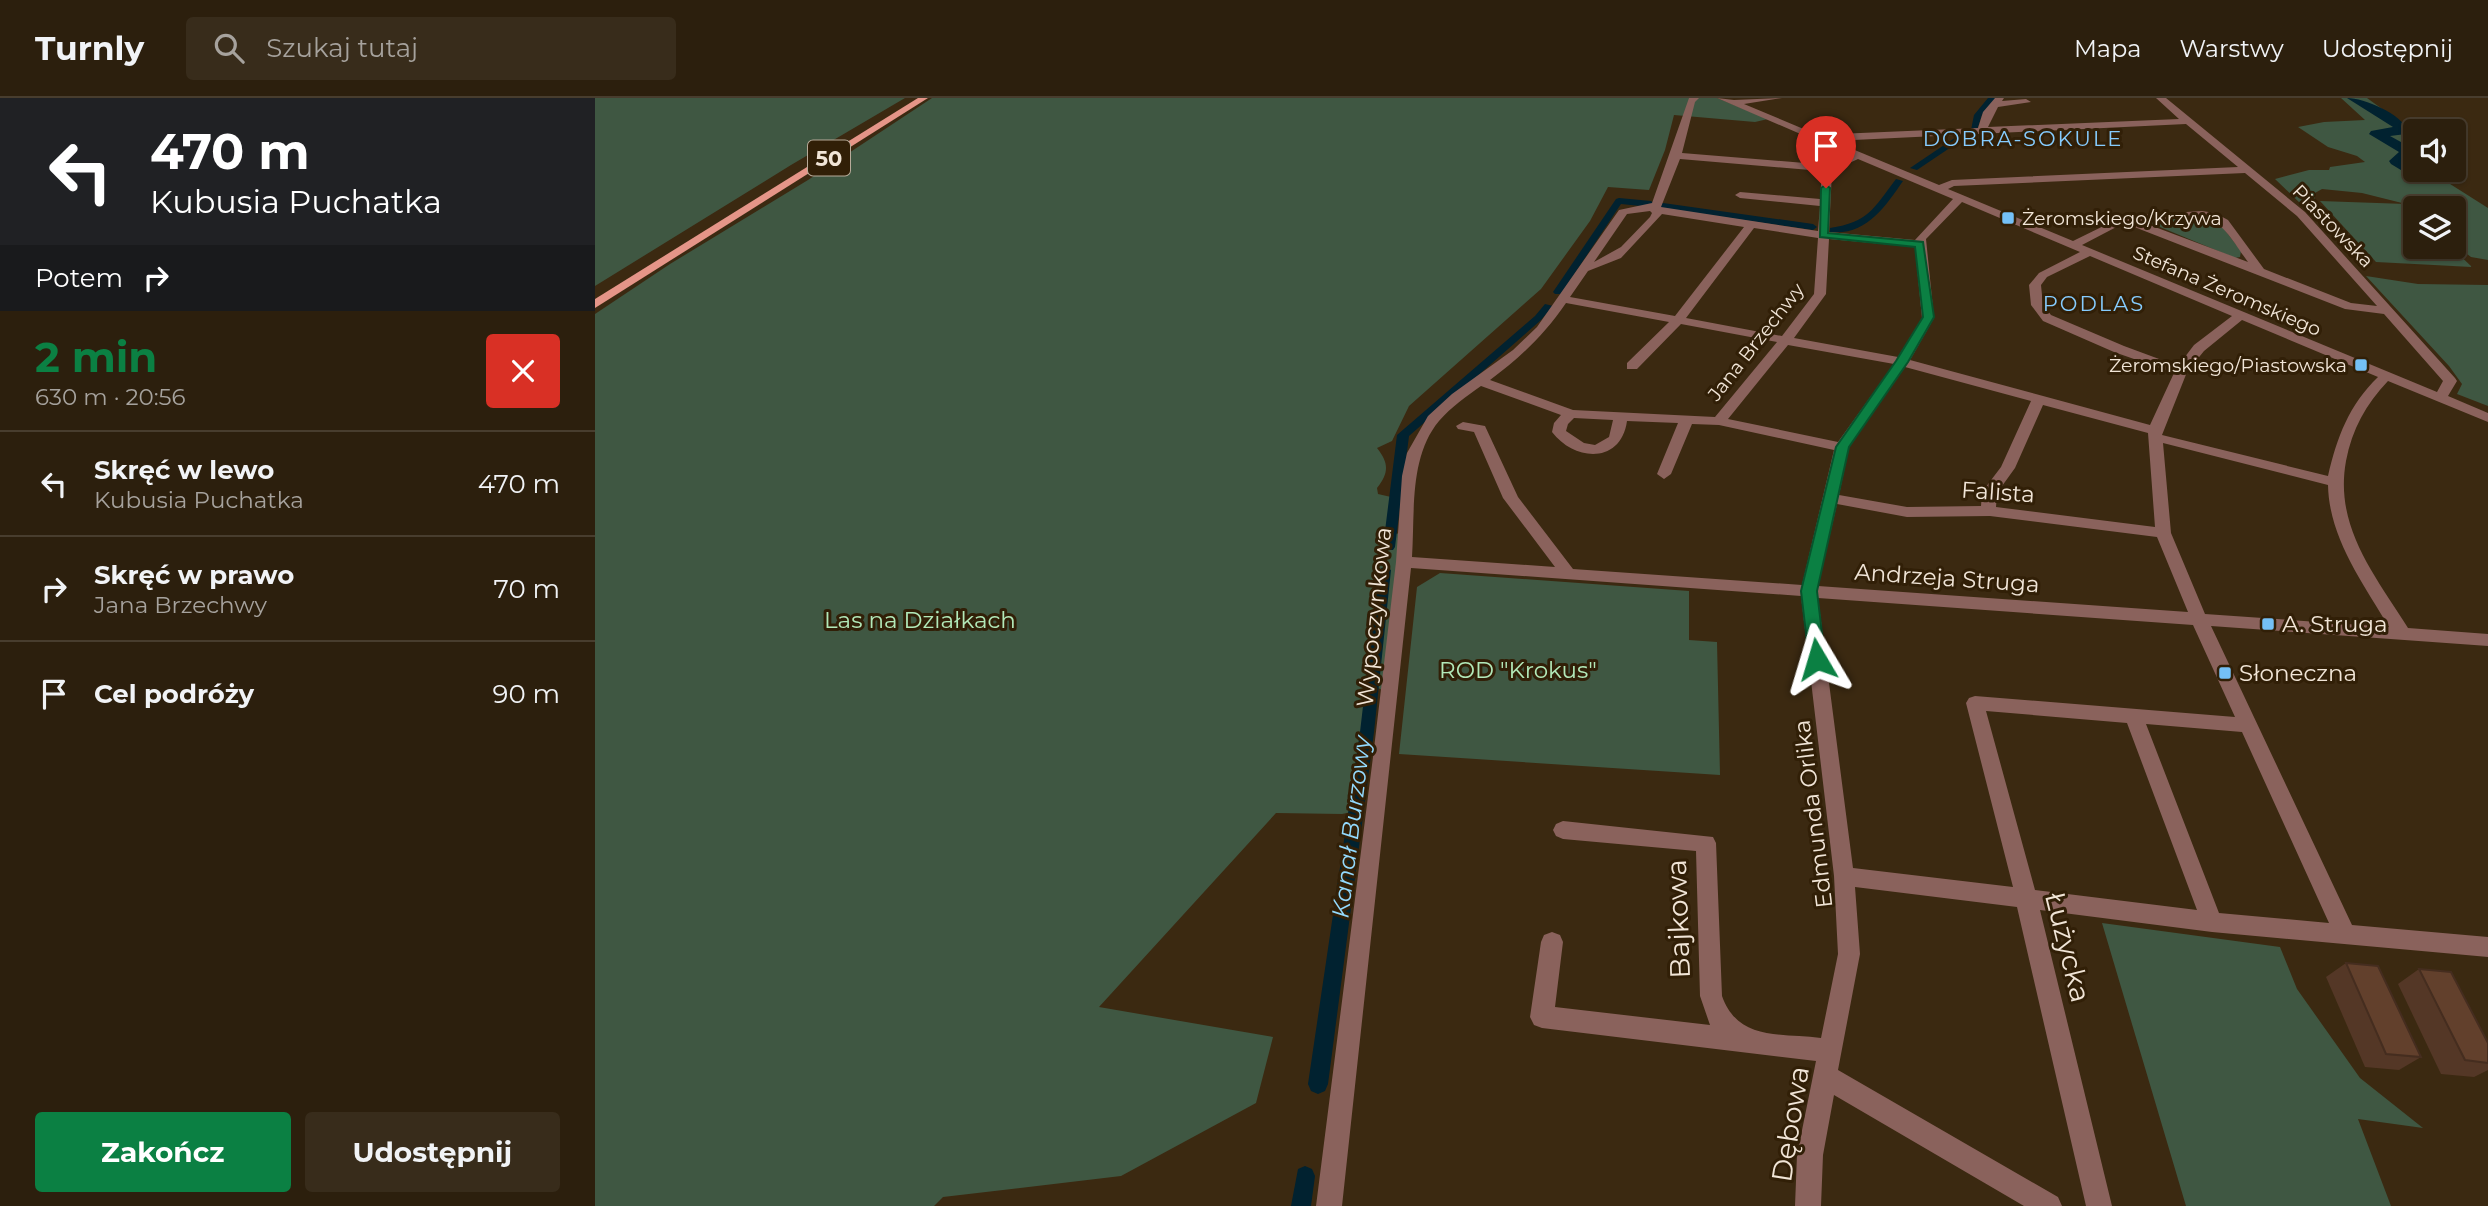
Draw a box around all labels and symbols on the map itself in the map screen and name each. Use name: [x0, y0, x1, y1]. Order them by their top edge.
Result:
pin: [1796, 116, 1856, 188]
district label: DOBRA-SOKULE: [1923, 126, 2123, 151]
road number: 50: [808, 140, 850, 176]
street label: Piastowska: [2288, 180, 2378, 272]
place label: Żeromskiego/Krzywa: [2022, 207, 2222, 230]
marker: Żeromskiego/Krzywa: [2000, 210, 2016, 226]
street label: Stefana Żeromskiego: [2129, 241, 2325, 341]
street label: Jana Brzechwy: [1702, 278, 1809, 406]
district label: PODLAS: [2043, 291, 2145, 316]
place label: Żeromskiego/Piastowska: [2109, 354, 2347, 377]
marker: Żeromskiego/Piastowska: [2353, 357, 2369, 373]
street label: Falista: [1960, 475, 2036, 509]
street label: Wypoczynkowa: [1351, 526, 1397, 708]
street label: Andrzeja Struga: [1853, 558, 2041, 598]
park label: Las na Działkach: [824, 606, 1016, 634]
place label: A. Struga: [2282, 610, 2388, 638]
marker: A. Struga: [2260, 616, 2276, 632]
position arrow: [1780, 622, 1854, 696]
park label: ROD "Krokus": [1439, 656, 1597, 684]
place label: Słoneczna: [2239, 659, 2357, 687]
marker: Słoneczna: [2217, 665, 2233, 681]
street label: Edmunda Orlika: [1788, 718, 1838, 910]
water label: Kanał Burzowy: [1325, 732, 1377, 920]
street label: Bajkowa: [1659, 859, 1697, 979]
street label: Łużycka: [2038, 888, 2098, 1006]
street label: Dębowa: [1764, 1064, 1816, 1184]

